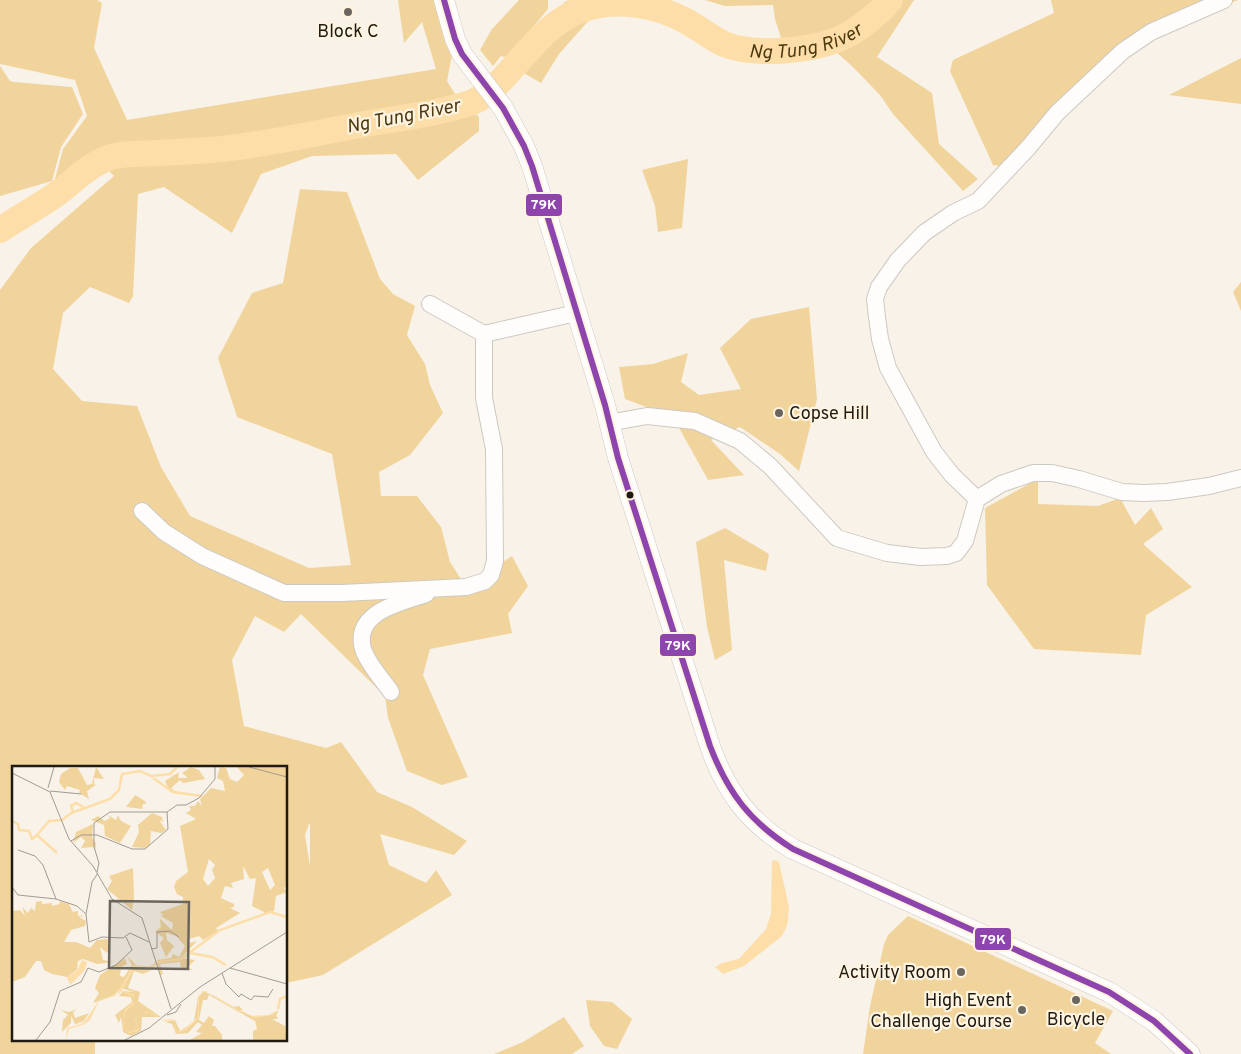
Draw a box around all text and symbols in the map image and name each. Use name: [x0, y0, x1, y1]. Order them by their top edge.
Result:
marker: Block C: [342, 6, 354, 18]
water label: Ng Tung River: [748, 18, 869, 65]
place label: Block C: [317, 21, 379, 44]
water label: Ng Tung River: [345, 94, 464, 140]
line badge: 79K: [525, 193, 563, 217]
text: 79K: [531, 197, 557, 214]
place label: Copse Hill: [789, 403, 869, 426]
marker: Copse Hill: [773, 407, 785, 419]
unlabelled marker: [625, 490, 635, 500]
line badge: 79K: [659, 633, 697, 657]
text: 79K: [665, 638, 691, 655]
inset map: [12, 766, 288, 1042]
line badge: 79K: [974, 927, 1012, 951]
text: 79K: [980, 932, 1006, 949]
place label: Activity Room: [838, 962, 951, 985]
marker: Activity Room: [955, 966, 967, 978]
place label: High Event Challenge Course: [870, 990, 1012, 1034]
marker: Bicycle: [1070, 994, 1082, 1006]
marker: High Event Challenge Course: [1016, 1004, 1028, 1016]
place label: Bicycle: [1047, 1009, 1105, 1032]

